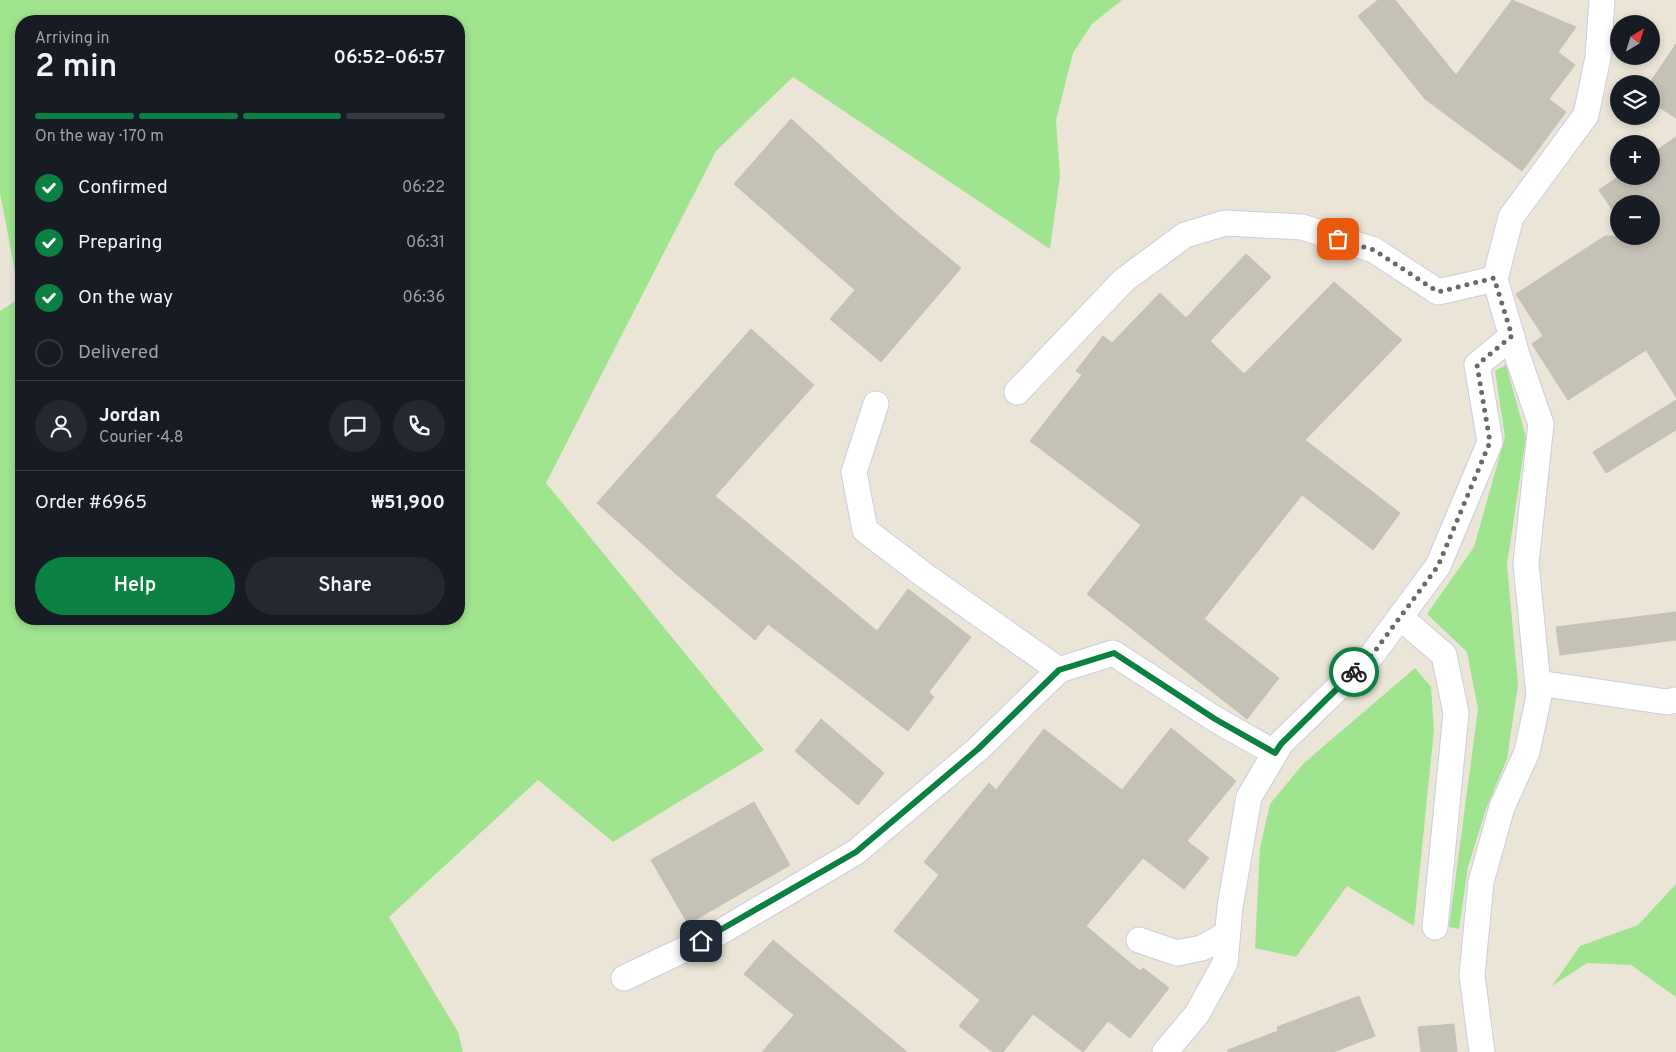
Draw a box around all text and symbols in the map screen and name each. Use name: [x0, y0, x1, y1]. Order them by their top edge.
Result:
north arrow: [1610, 15, 1660, 65]
map controls: [1610, 15, 1660, 245]
text: Arriving in: [35, 29, 110, 49]
text: 06:52–06:57: [334, 46, 445, 70]
text: 2 min: [35, 48, 117, 88]
button: layers: [1610, 75, 1660, 125]
text: On the way · 170 m: [35, 127, 164, 147]
button: +: [1610, 135, 1660, 185]
icon: check: [35, 174, 63, 202]
text: Confirmed: [78, 176, 168, 200]
text: 06:22: [402, 178, 445, 198]
button: −: [1610, 195, 1660, 245]
pin: [1317, 218, 1359, 260]
icon: bag: [1324, 225, 1352, 253]
icon: check: [35, 229, 63, 257]
text: Preparing: [78, 231, 162, 255]
text: 06:31: [406, 233, 445, 253]
icon: check: [35, 284, 63, 312]
text: On the way: [78, 286, 173, 310]
text: 06:36: [402, 288, 445, 308]
text: Delivered: [78, 341, 159, 365]
button: person: [35, 400, 87, 452]
button: chat: [329, 400, 381, 452]
button: phone: [393, 400, 445, 452]
text: Jordan: [99, 404, 161, 428]
text: Courier · 4.8: [99, 428, 183, 448]
text: Order #6965: [35, 491, 147, 515]
text: ₩51,900: [372, 491, 445, 515]
button: Help: [35, 557, 235, 615]
button: Share: [245, 557, 445, 615]
courier: [1329, 647, 1379, 697]
icon: bike: [1340, 658, 1368, 686]
pin: [680, 920, 722, 962]
icon: home: [687, 927, 715, 955]

